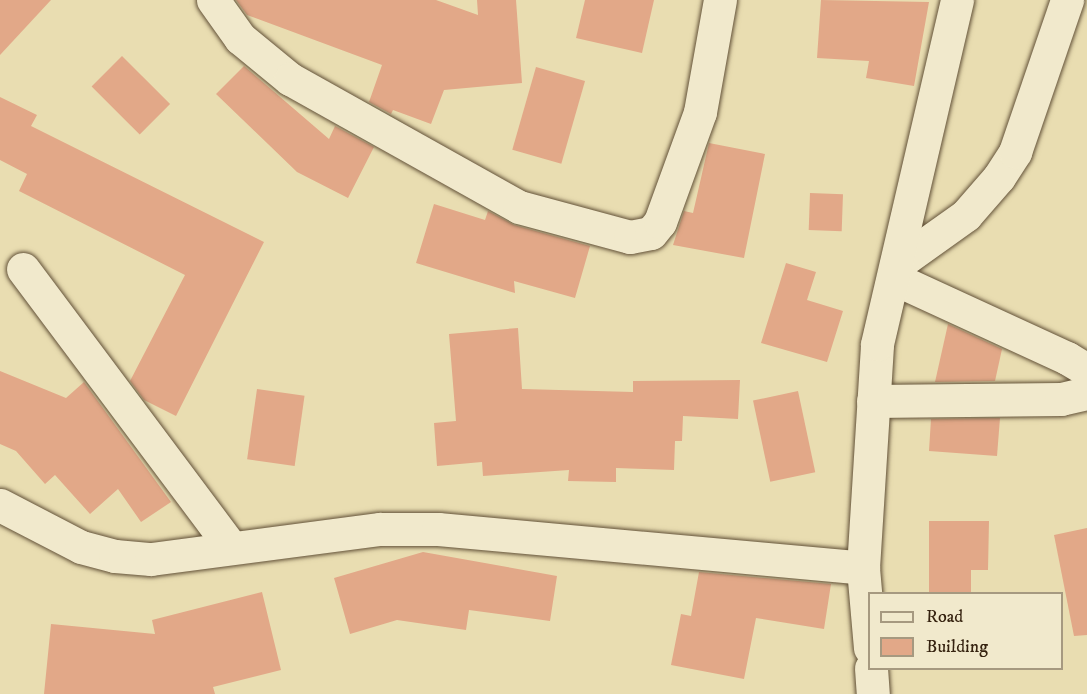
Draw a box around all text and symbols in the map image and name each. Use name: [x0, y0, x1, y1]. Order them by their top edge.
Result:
legend: [868, 592, 1063, 670]
text: Road: [926, 606, 963, 628]
text: Building: [926, 636, 988, 658]

